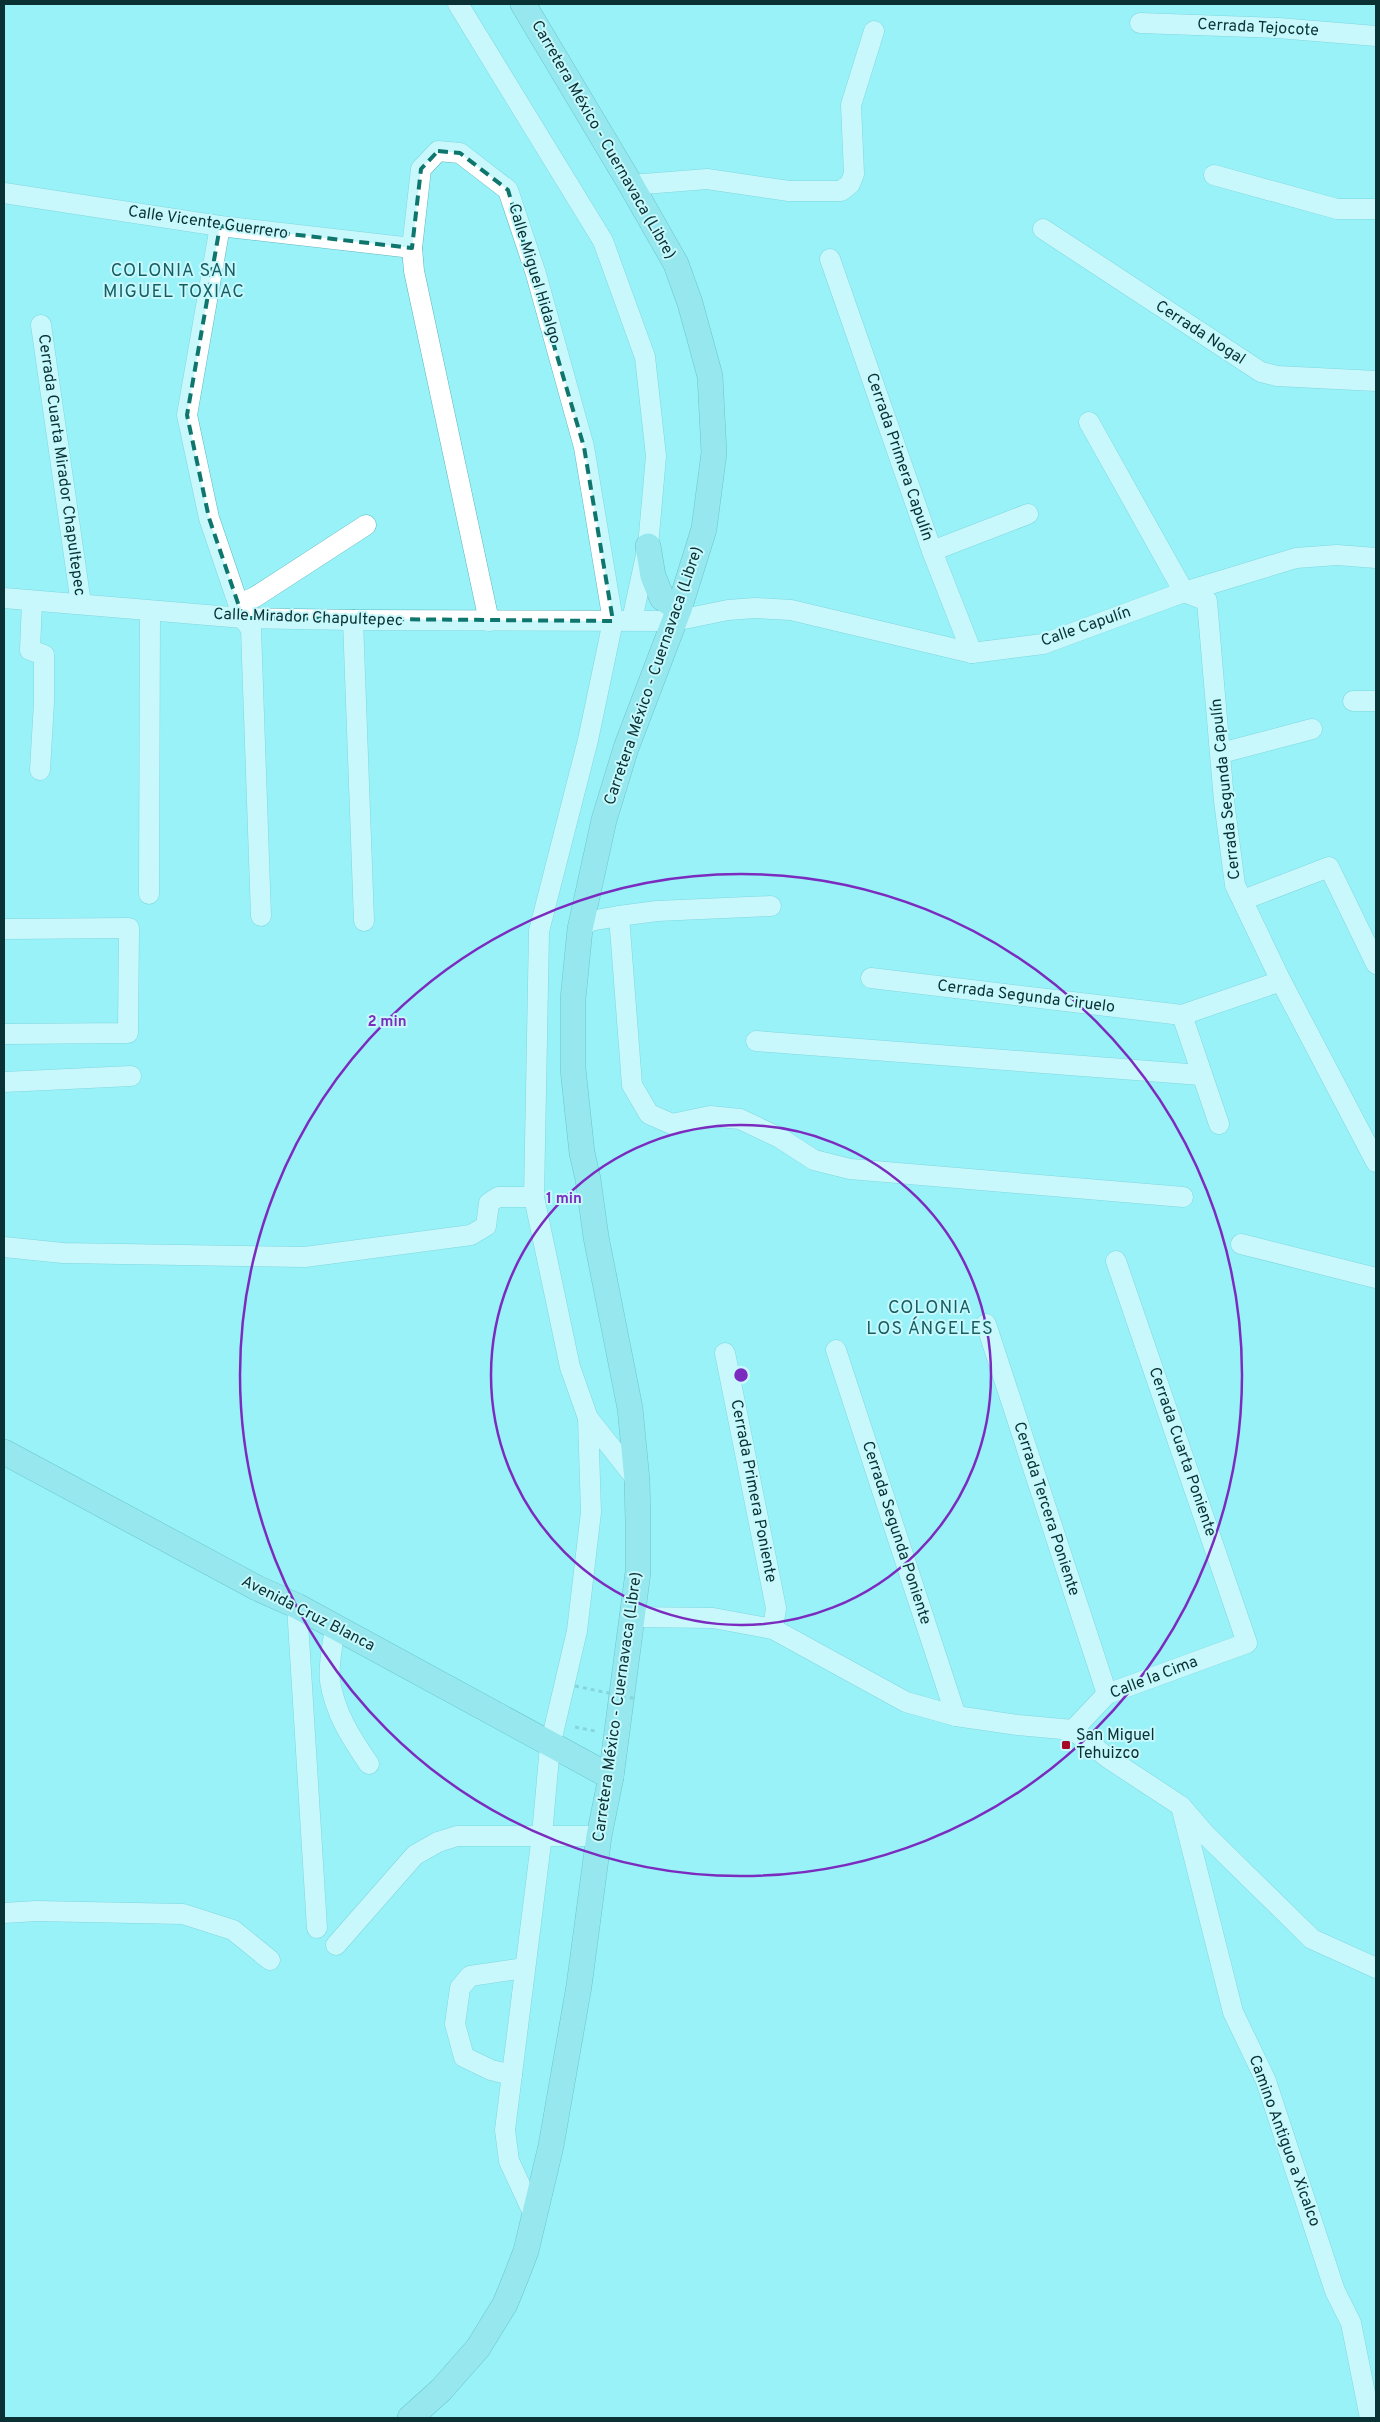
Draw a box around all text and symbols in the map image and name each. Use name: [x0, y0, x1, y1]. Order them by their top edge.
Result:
street label: Cerrada Tejocote: [1197, 15, 1319, 41]
street label: Carretera México - Cuernavaca (Libre): [526, 17, 680, 263]
street label: Calle Miguel Hidalgo: [503, 201, 565, 347]
street label: Calle Vicente Guerrero: [127, 202, 289, 244]
district label: COLONIA SAN MIGUEL TOXIAC: [103, 260, 245, 304]
street label: Cerrada Nogal: [1151, 296, 1249, 370]
street label: Cerrada Cuarta Mirador Chapultepec: [33, 333, 89, 597]
street label: Cerrada Primera Capulín: [861, 370, 937, 544]
street label: Carretera México - Cuernavaca (Libre): [600, 544, 708, 808]
street label: Calle Capulín: [1038, 602, 1134, 652]
street label: Calle Mirador Chapultepec: [213, 605, 403, 631]
street label: Cerrada Segunda Capulín: [1207, 697, 1245, 881]
street label: Cerrada Segunda Ciruelo: [936, 976, 1116, 1018]
text: 2 min: [367, 1013, 407, 1032]
text: 1 min: [546, 1190, 582, 1209]
district label: COLONIA LOS ÁNGELES: [866, 1297, 994, 1341]
street label: Cerrada Cuarta Poniente: [1144, 1365, 1220, 1539]
centre of rings: [732, 1366, 750, 1384]
street label: Cerrada Primera Poniente: [725, 1398, 781, 1584]
street label: Cerrada Tercera Poniente: [1008, 1419, 1084, 1599]
street label: Cerrada Segunda Poniente: [857, 1439, 935, 1627]
street label: Carretera México - Cuernavaca (Libre): [589, 1571, 647, 1843]
street label: Avenida Cruz Blanca: [238, 1572, 378, 1656]
street label: Calle la Cima: [1107, 1652, 1201, 1704]
place label: San Miguel Tehuizco: [1076, 1726, 1155, 1764]
marker: San Miguel Tehuizco: [1060, 1739, 1072, 1751]
street label: Camino Antiguo a Xicalco: [1244, 2053, 1324, 2230]

